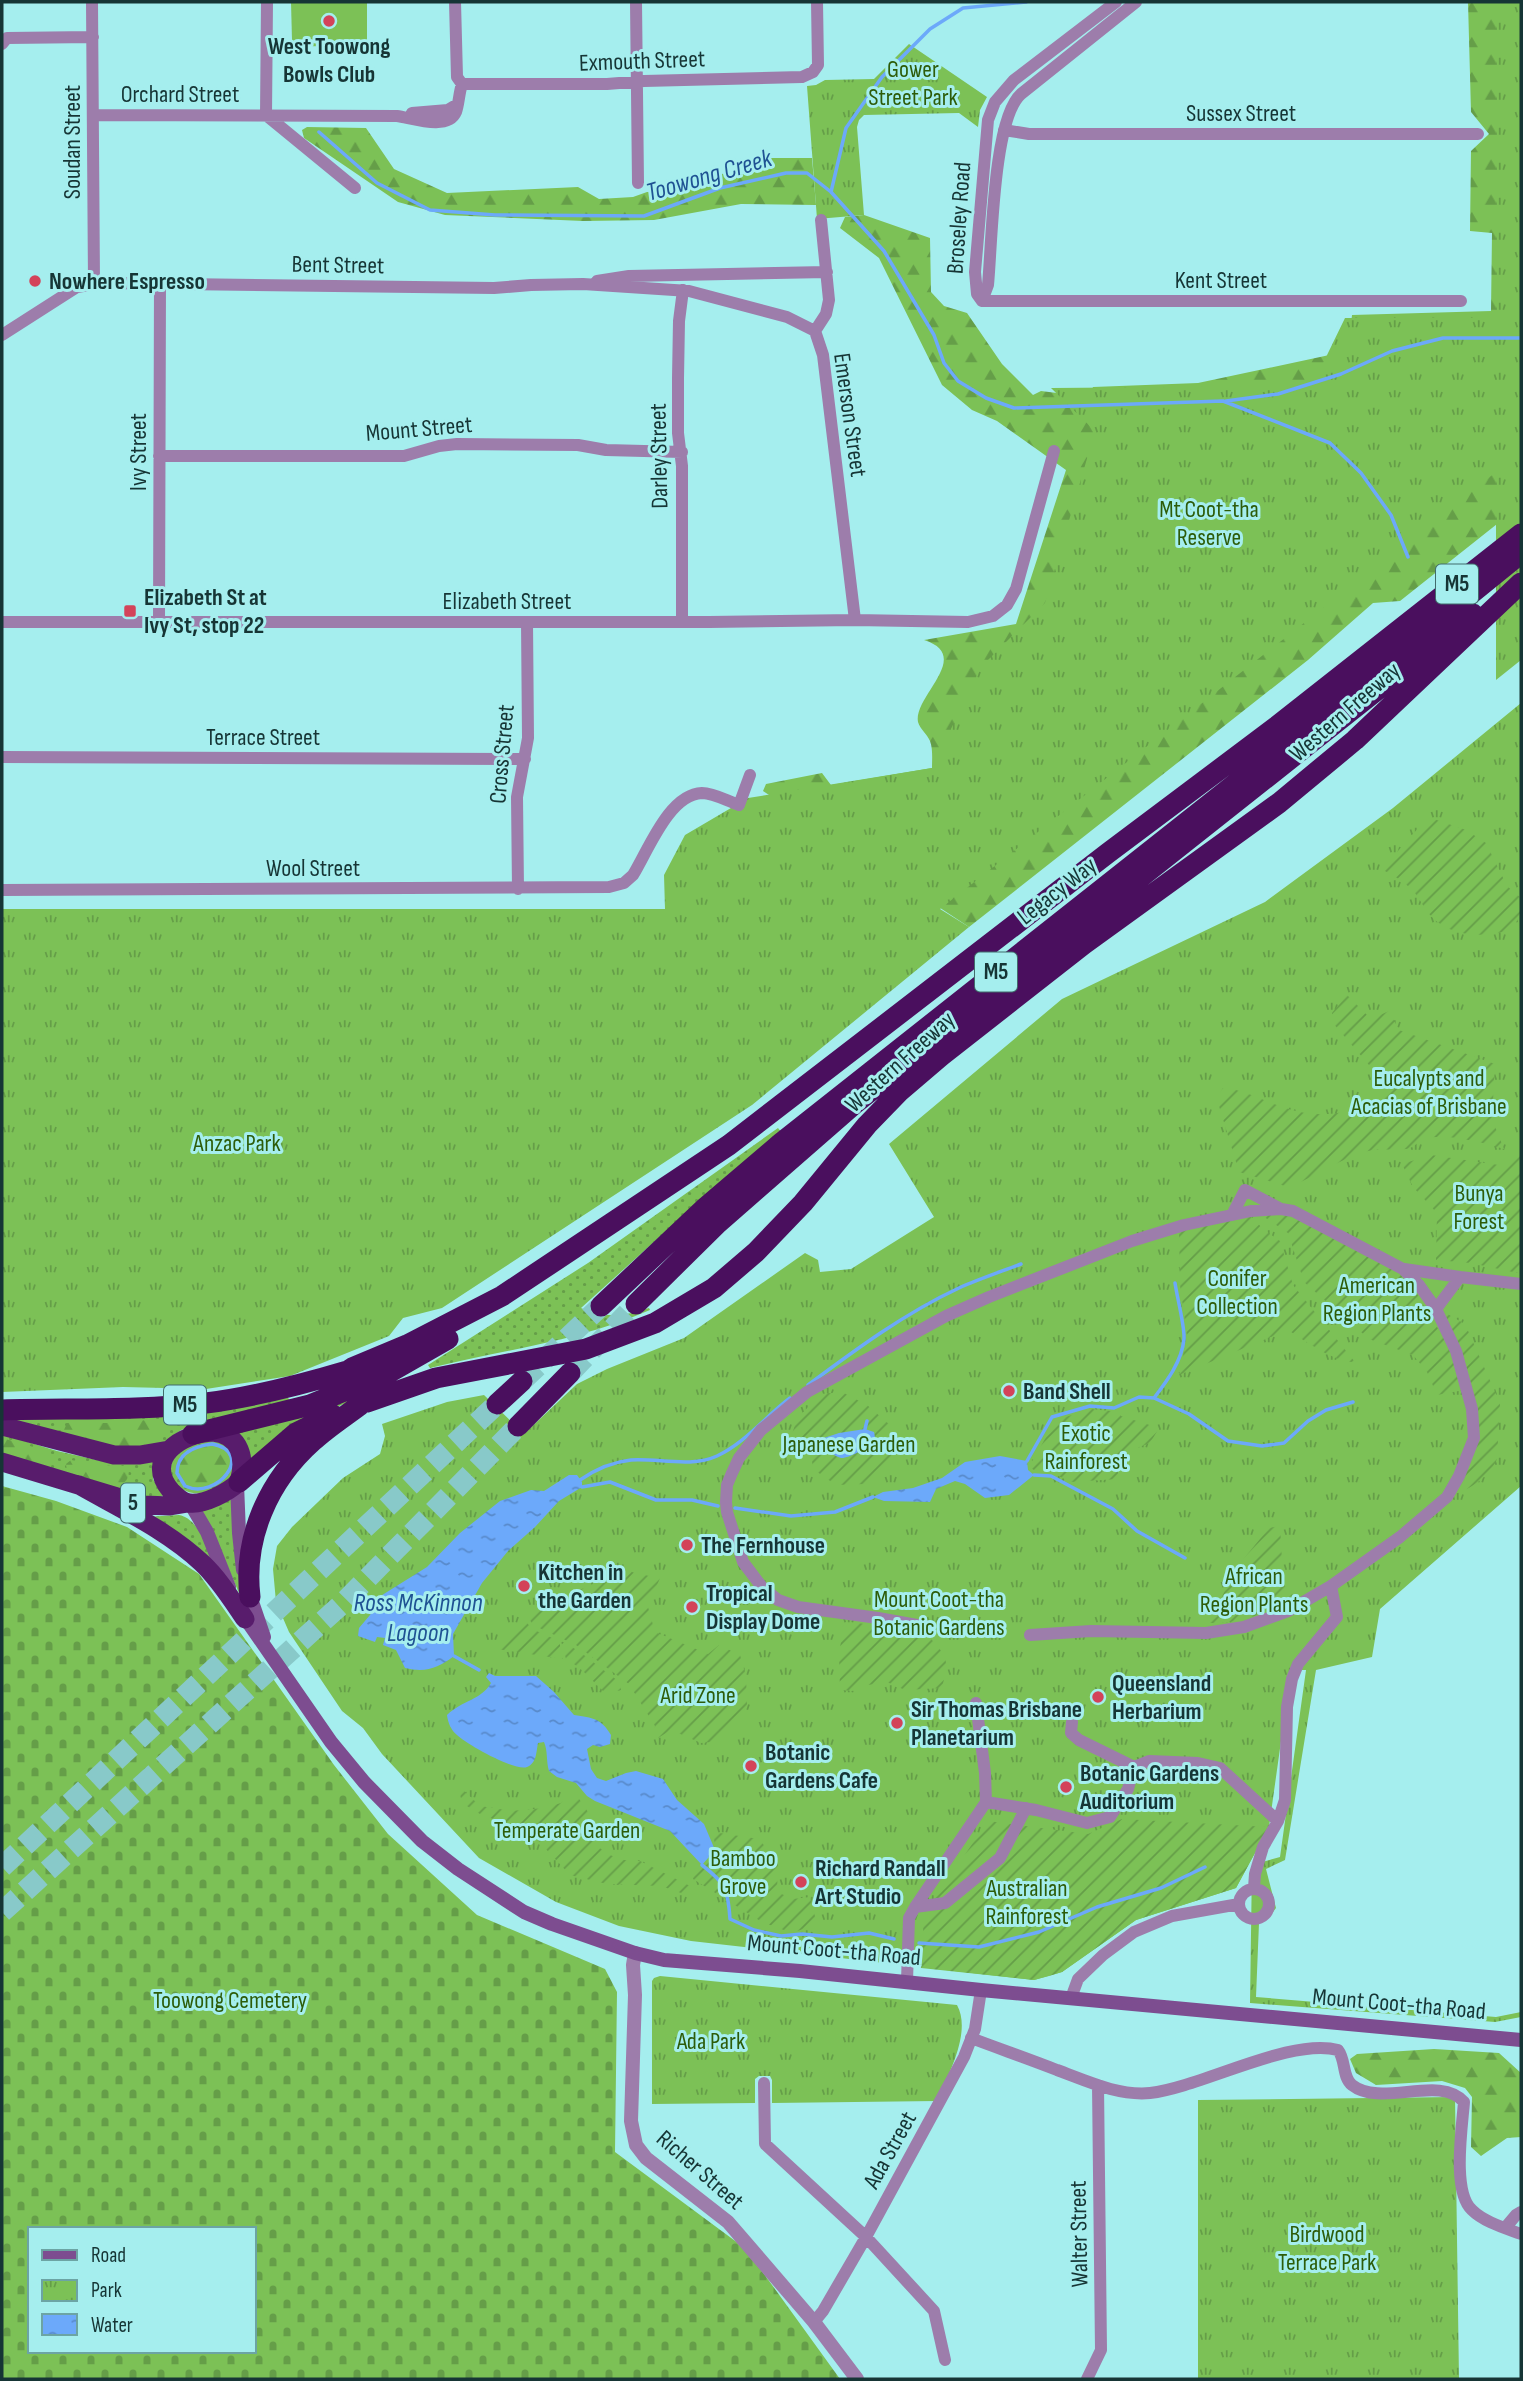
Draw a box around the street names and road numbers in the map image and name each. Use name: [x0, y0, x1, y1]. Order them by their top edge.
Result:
street label: Exmouth Street: [578, 44, 706, 78]
street label: Orchard Street: [121, 80, 239, 109]
street label: Soudan Street: [58, 85, 87, 199]
street label: Sussex Street: [1186, 99, 1296, 128]
street label: Broseley Road: [941, 161, 977, 275]
street label: Bent Street: [291, 250, 385, 280]
street label: Kent Street: [1175, 266, 1267, 295]
street label: Emerson Street: [827, 351, 873, 479]
street label: Darley Street: [644, 403, 674, 509]
street label: Mount Street: [365, 410, 473, 448]
street label: Ivy Street: [124, 413, 153, 491]
road number: M5: [1436, 564, 1478, 604]
street label: Elizabeth Street: [443, 587, 571, 616]
street label: Western Freeway: [1284, 656, 1406, 768]
street label: Cross Street: [483, 703, 521, 805]
street label: Terrace Street: [206, 723, 320, 752]
street label: Legacy Way: [1012, 851, 1102, 931]
street label: Wool Street: [266, 854, 360, 883]
road number: M5: [975, 953, 1017, 992]
street label: Western Freeway: [839, 1005, 961, 1119]
road number: M5: [164, 1386, 206, 1424]
road number: 5: [121, 1484, 145, 1522]
street label: Mount Coot-tha Road: [746, 1928, 922, 1972]
street label: Mount Coot-tha Road: [1311, 1982, 1487, 2026]
street label: Ada Street: [857, 2106, 923, 2194]
street label: Richer Street: [650, 2124, 750, 2216]
street label: Walter Street: [1064, 2180, 1094, 2288]

